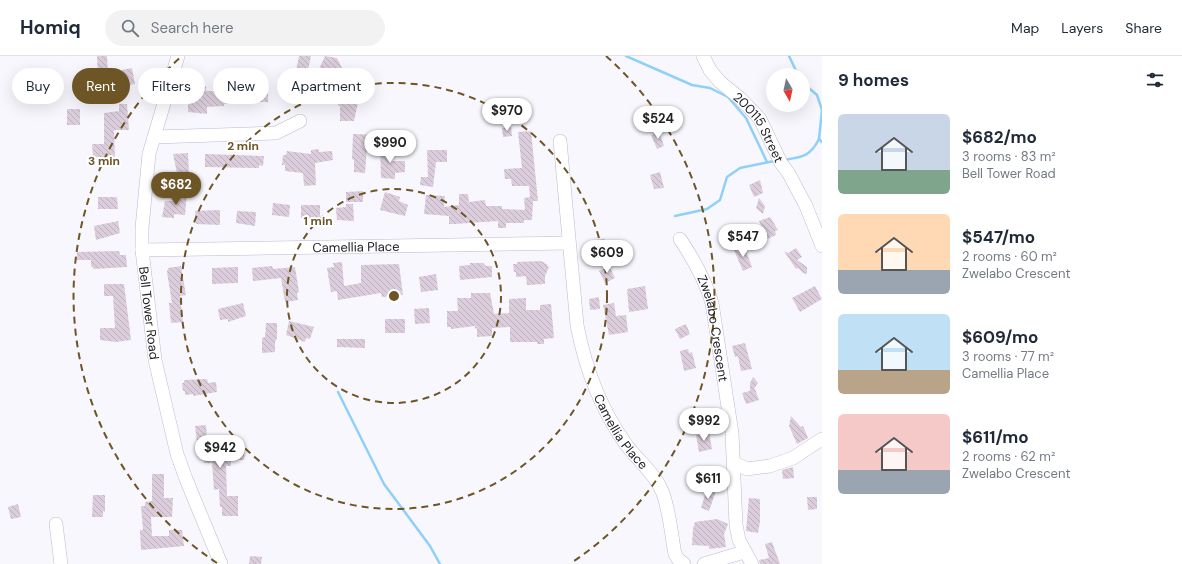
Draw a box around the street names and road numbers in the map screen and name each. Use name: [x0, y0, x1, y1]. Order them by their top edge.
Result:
street label: 200115 Street: [730, 88, 788, 165]
street label: Camellia Place: [312, 237, 400, 256]
street label: Bell Tower Road: [136, 265, 163, 361]
street label: Zwelabo Crescent: [694, 272, 732, 383]
street label: Camellia Place: [590, 391, 652, 473]

